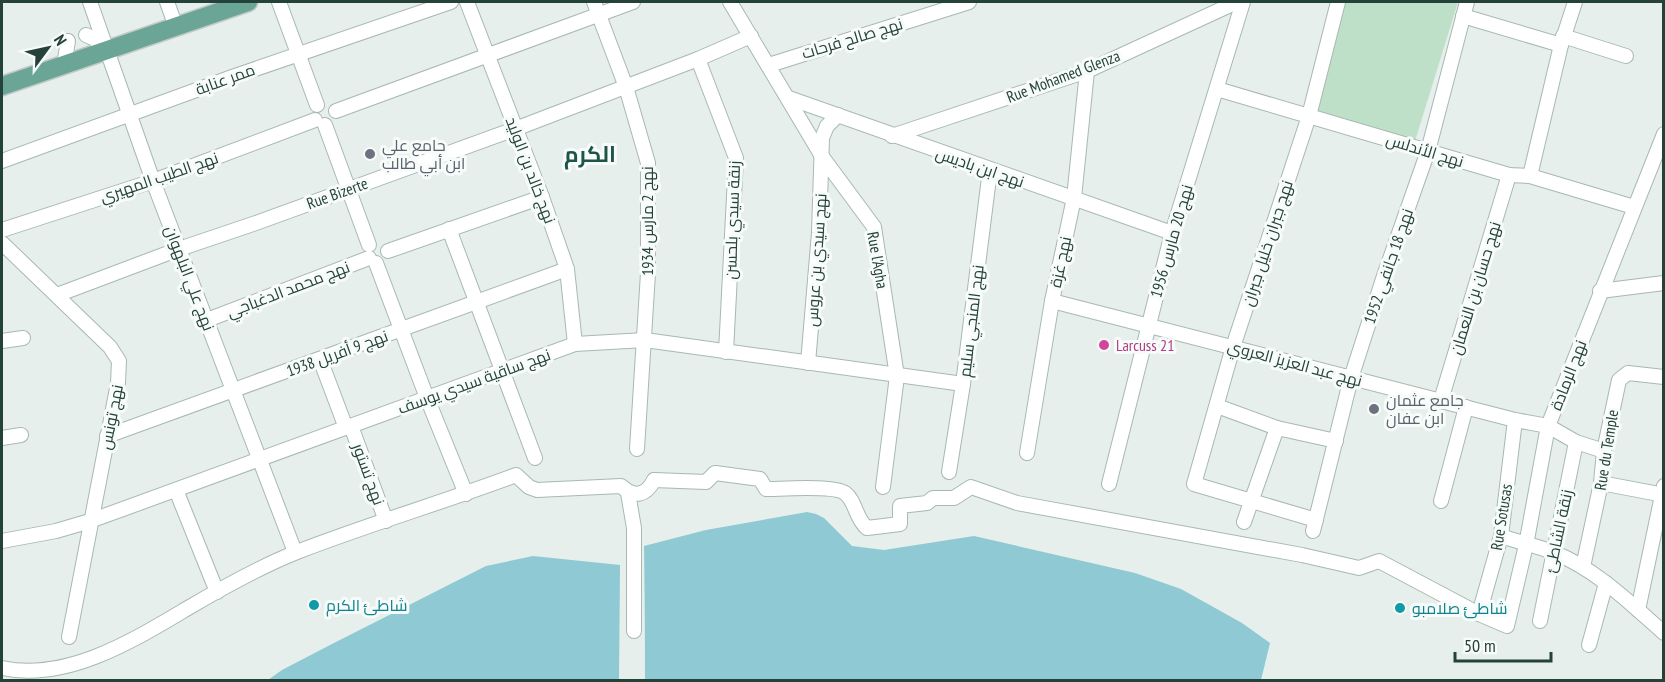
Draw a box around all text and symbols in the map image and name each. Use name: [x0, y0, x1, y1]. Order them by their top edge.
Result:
street label: نهج صالح فرحات: [799, 13, 906, 65]
north arrow: [18, 18, 78, 78]
text: N: [50, 31, 71, 49]
street label: Rue Mohamed Glenza: [1003, 45, 1123, 107]
street label: ممر عنابة: [193, 59, 257, 99]
street label: نهج خالد بن الوليد: [500, 114, 561, 227]
street label: نهج الأندلس: [1383, 129, 1466, 173]
place label: جامع علي ابن أبي طالب: [382, 135, 465, 177]
district label: الكرم: [564, 140, 616, 170]
street label: نهج ابن باديس: [932, 143, 1027, 193]
street label: نهج الطيب المهيري: [97, 147, 222, 210]
marker: جامع علي ابن أبي طالب: [363, 147, 377, 161]
street label: زنقة سيدي بلحسن: [720, 160, 748, 280]
street label: نهج 2 مارس 1934: [637, 166, 659, 276]
street label: Rue Bizerte: [304, 173, 370, 213]
street label: نهج جبران خليل جبران: [1237, 177, 1299, 309]
street label: نهج 20 مارس 1956: [1145, 182, 1199, 300]
street label: نهج سيدي بن عروس: [801, 193, 835, 328]
street label: نهج 18 جانفي 1952: [1359, 206, 1421, 328]
street label: نهج حسان بن النعمان: [1445, 219, 1507, 358]
street label: نهج علي البلهوان: [157, 223, 219, 335]
street label: Rue l'Agha: [863, 230, 893, 290]
street label: نهج غزة: [1045, 235, 1077, 290]
street label: نهج محمد الدغباجي: [224, 256, 354, 325]
street label: نهج المنجي سليم: [954, 264, 992, 379]
street label: نهج 9 أفريل 1938: [283, 325, 391, 383]
place label: Larcuss 21: [1116, 335, 1174, 355]
street label: نهج عبد العزيز العروي: [1224, 335, 1365, 394]
street label: نهج الرمادة: [1545, 337, 1592, 414]
marker: Larcuss 21: [1097, 338, 1111, 352]
street label: نهج ساقية سيدي يوسف: [395, 344, 554, 422]
street label: نهج تونس: [95, 383, 129, 452]
place label: جامع عثمان ابن عفان: [1386, 390, 1464, 429]
marker: جامع عثمان ابن عفان: [1367, 402, 1381, 416]
street label: Rue du Temple: [1590, 408, 1622, 492]
street label: نهج تستور: [346, 439, 389, 508]
street label: Rue Sotusas: [1486, 482, 1516, 552]
street label: زنقة الشاطئ: [1539, 488, 1578, 575]
place label: شاطئ الکرم: [326, 595, 407, 617]
marker: شاطئ الکرم: [307, 598, 321, 612]
place label: شاطئ صلامبو: [1412, 598, 1507, 619]
marker: شاطئ صلامبو: [1393, 601, 1407, 615]
scale bar: [1455, 625, 1551, 663]
text: 50 m: [1464, 634, 1496, 657]

